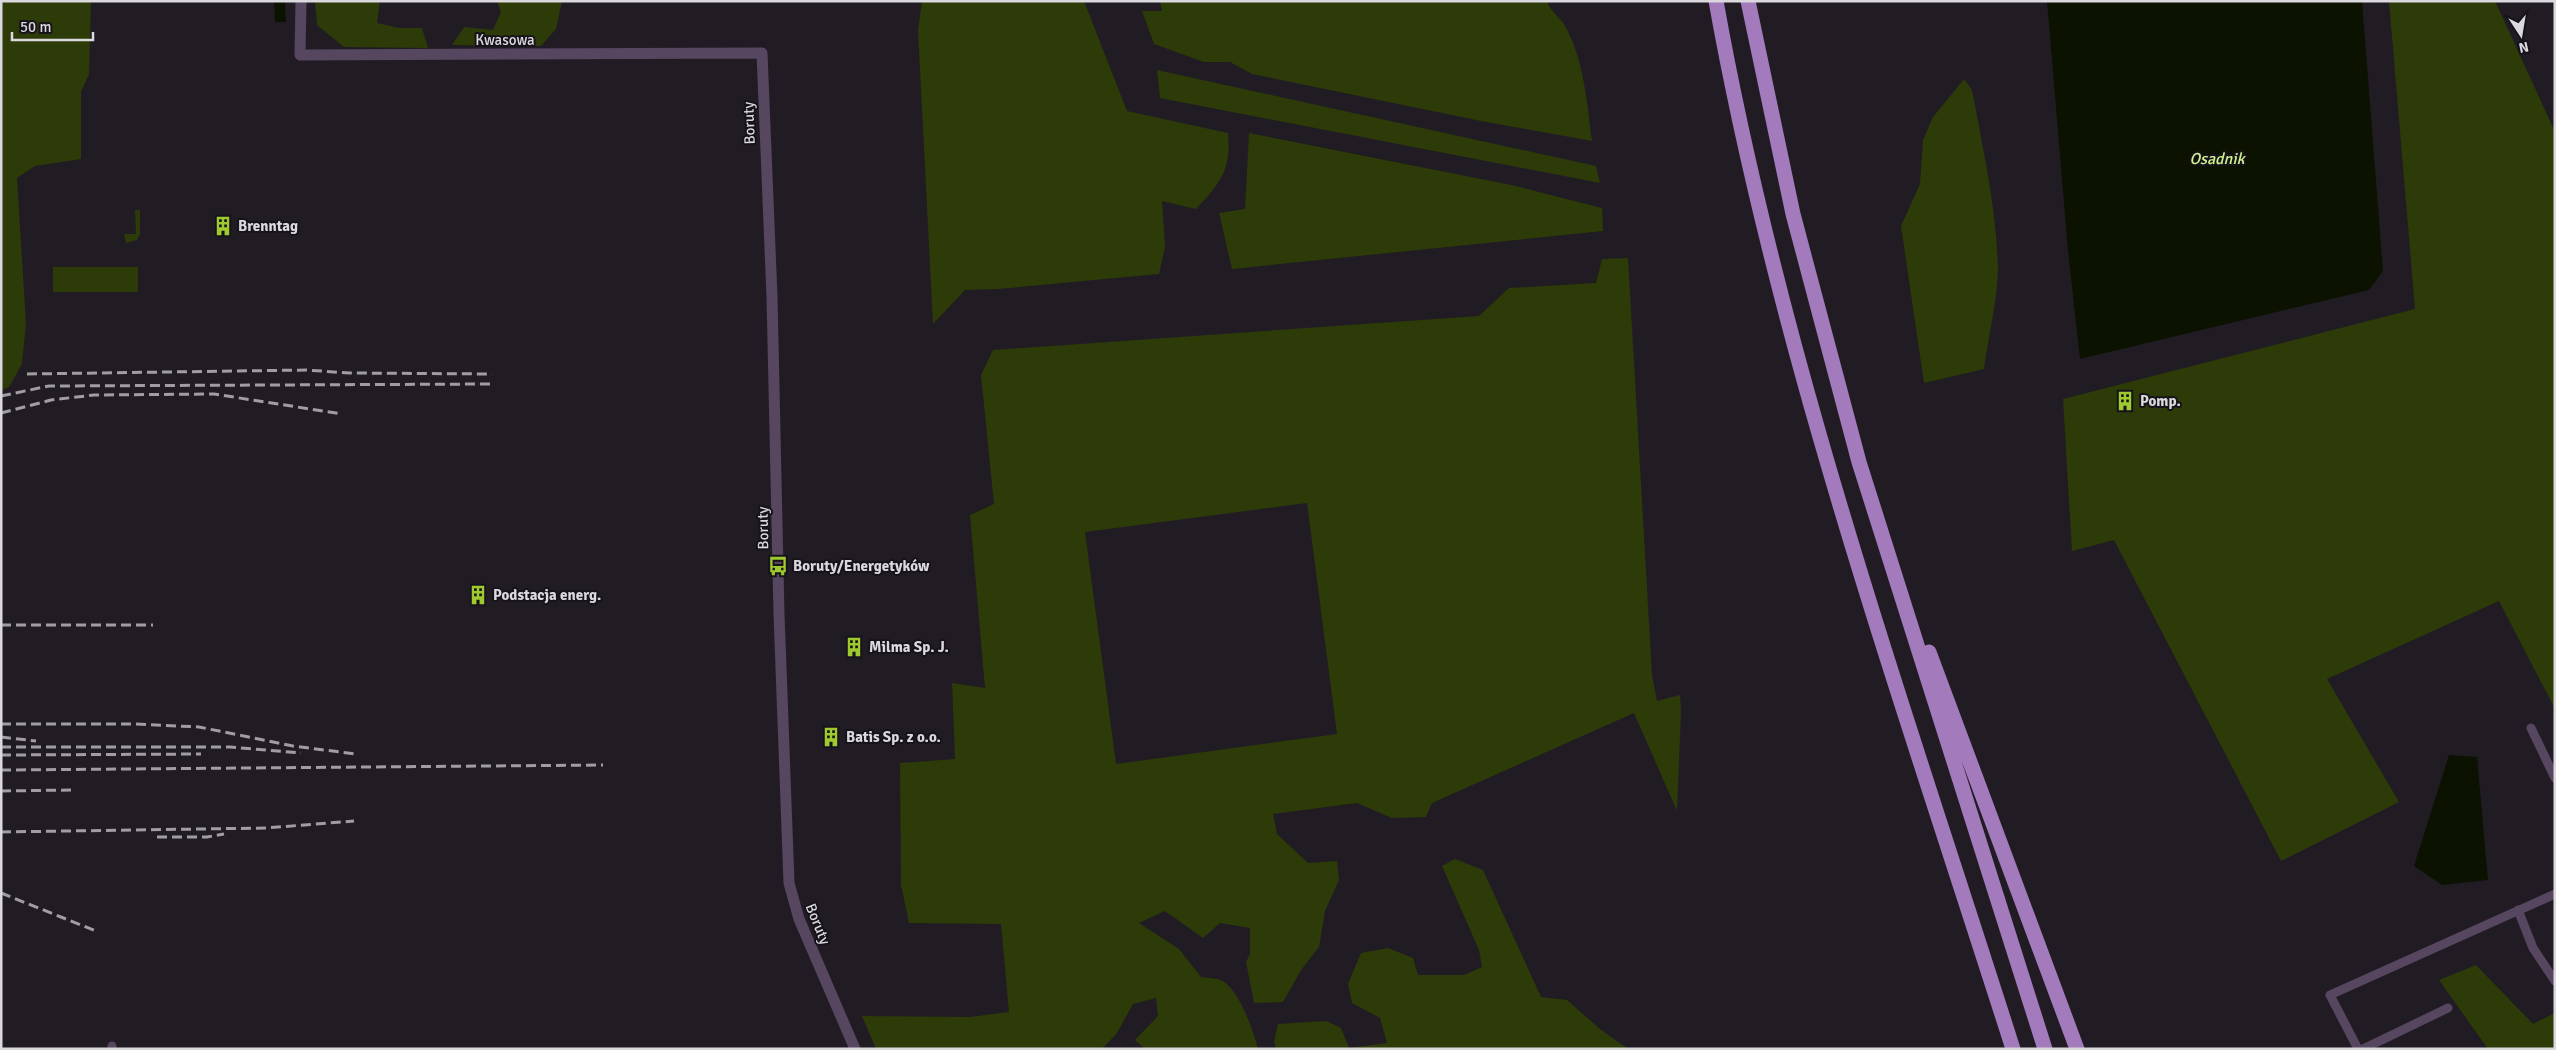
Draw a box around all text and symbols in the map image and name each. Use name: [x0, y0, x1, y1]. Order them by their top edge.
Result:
scale bar: [12, 10, 94, 42]
north arrow: [2496, 10, 2546, 60]
text: 50 m: [20, 18, 51, 36]
street label: Kwasowa: [475, 31, 535, 49]
text: N: [2517, 38, 2530, 57]
street label: Boruty: [739, 101, 759, 145]
water label: Osadnik: [2189, 149, 2247, 169]
building icon: Brenntag: [212, 215, 234, 237]
place label: Brenntag: [238, 217, 298, 235]
building icon: Pomp.: [2114, 390, 2136, 412]
place label: Pomp.: [2140, 392, 2181, 410]
street label: Boruty: [754, 506, 772, 550]
bus stop icon: Boruty/Energetyków: [767, 555, 789, 577]
place label: Boruty/Energetyków: [793, 557, 930, 575]
building icon: Podstacja energ.: [467, 584, 489, 606]
place label: Podstacja energ.: [493, 586, 601, 604]
building icon: Milma Sp. J.: [843, 636, 865, 658]
place label: Milma Sp. J.: [869, 638, 949, 656]
building icon: Batis Sp. z o.o.: [820, 726, 842, 748]
place label: Batis Sp. z o.o.: [846, 728, 941, 746]
street label: Boruty: [802, 901, 834, 947]

